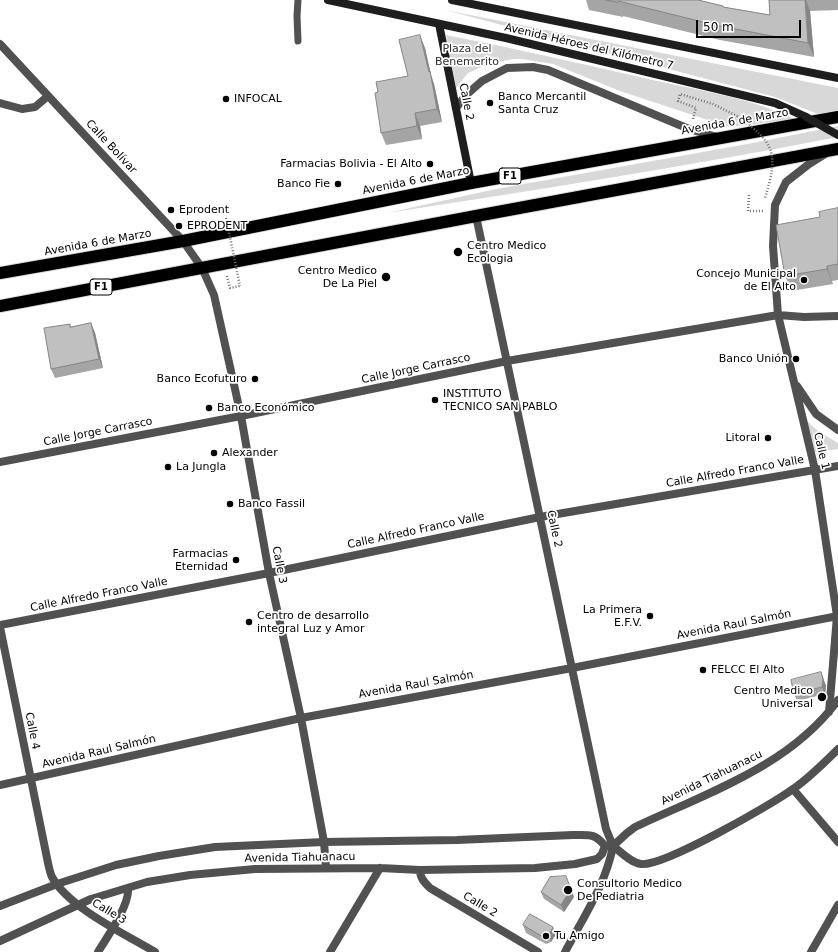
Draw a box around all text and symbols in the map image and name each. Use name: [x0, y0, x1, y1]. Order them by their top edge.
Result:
scale bar: [698, 12, 803, 38]
text: 50 m: [703, 20, 734, 34]
street label: Avenida Héroes del Kilómetro 7: [503, 21, 675, 73]
park label: Plaza del Benemerito: [435, 42, 499, 68]
street label: Calle 2: [456, 82, 476, 122]
place label: Banco Mercantil Santa Cruz: [498, 90, 586, 116]
place label: INFOCAL: [234, 92, 282, 106]
marker: INFOCAL: [221, 94, 231, 104]
marker: Banco Mercantil Santa Cruz: [485, 98, 495, 108]
street label: Avenida 6 de Marzo: [680, 106, 790, 138]
street label: Calle Bolívar: [83, 117, 139, 177]
place label: Farmacias Bolivia - El Alto: [280, 157, 422, 171]
marker: Farmacias Bolivia - El Alto: [425, 159, 435, 169]
street label: Avenida 6 de Marzo: [362, 164, 470, 198]
road number: F1: [499, 168, 521, 184]
place label: Banco Fie: [277, 177, 330, 191]
marker: Banco Fie: [333, 179, 343, 189]
place label: Eprodent: [179, 203, 229, 217]
marker: Eprodent: [166, 205, 176, 215]
place label: EPRODENT: [187, 219, 247, 233]
marker: EPRODENT: [174, 221, 184, 231]
street label: Avenida 6 de Marzo: [43, 227, 153, 259]
place label: Centro Medico Ecologia: [467, 239, 546, 265]
marker: Centro Medico Ecologia: [452, 246, 464, 258]
place label: Centro Medico De La Piel: [298, 264, 377, 290]
place label: Concejo Municipal de El Alto: [696, 267, 796, 293]
marker: Centro Medico De La Piel: [380, 271, 392, 283]
marker: Concejo Municipal de El Alto: [799, 275, 809, 285]
road number: F1: [90, 279, 112, 295]
street label: Calle Jorge Carrasco: [360, 351, 472, 387]
place label: Banco Unión: [719, 352, 788, 366]
marker: Banco Unión: [791, 354, 801, 364]
place label: Banco Ecofuturo: [157, 372, 247, 386]
marker: Banco Ecofuturo: [250, 374, 260, 384]
place label: INSTITUTO TECNICO SAN PABLO: [443, 387, 557, 413]
marker: INSTITUTO TECNICO SAN PABLO: [430, 395, 440, 405]
place label: Banco Económico: [217, 401, 315, 415]
marker: Banco Económico: [204, 403, 214, 413]
street label: Calle Jorge Carrasco: [42, 415, 154, 449]
place label: Litoral: [725, 431, 760, 445]
street label: Calle 1: [810, 431, 832, 471]
marker: Litoral: [763, 433, 773, 443]
place label: Alexander: [222, 446, 278, 460]
marker: Alexander: [209, 448, 219, 458]
street label: Calle Alfredo Franco Valle: [665, 453, 805, 491]
place label: La Jungla: [176, 460, 226, 474]
marker: La Jungla: [163, 462, 173, 472]
place label: Banco Fassil: [238, 497, 305, 511]
marker: Banco Fassil: [225, 499, 235, 509]
street label: Calle 2: [544, 509, 564, 549]
street label: Calle Alfredo Franco Valle: [346, 510, 486, 552]
street label: Calle 3: [269, 545, 289, 585]
place label: Farmacias Eternidad: [173, 547, 228, 573]
marker: Farmacias Eternidad: [231, 555, 241, 565]
street label: Calle Alfredo Franco Valle: [29, 575, 169, 615]
place label: La Primera E.F.V.: [583, 603, 642, 629]
street label: Avenida Raul Salmón: [676, 607, 792, 643]
place label: Centro de desarrollo integral Luz y Amor: [257, 609, 369, 635]
marker: La Primera E.F.V.: [645, 611, 655, 621]
marker: Centro de desarrollo integral Luz y Amor: [244, 617, 254, 627]
place label: FELCC El Alto: [711, 663, 784, 677]
marker: FELCC El Alto: [698, 665, 708, 675]
street label: Avenida Raul Salmón: [358, 668, 474, 702]
place label: Centro Medico Universal: [734, 684, 813, 710]
marker: Centro Medico Universal: [816, 691, 828, 703]
street label: Calle 4: [22, 711, 42, 751]
street label: Avenida Raul Salmón: [41, 732, 157, 772]
street label: Avenida Tiahuanacu: [659, 748, 765, 808]
street label: Avenida Tiahuanacu: [244, 850, 356, 866]
place label: Consultorio Medico De Pediatria: [577, 877, 682, 903]
marker: Consultorio Medico De Pediatria: [562, 884, 574, 896]
street label: Calle 2: [460, 890, 500, 920]
street label: Calle 3: [89, 897, 129, 927]
place label: Tu Amigo: [554, 929, 605, 943]
marker: Tu Amigo: [541, 931, 551, 941]

